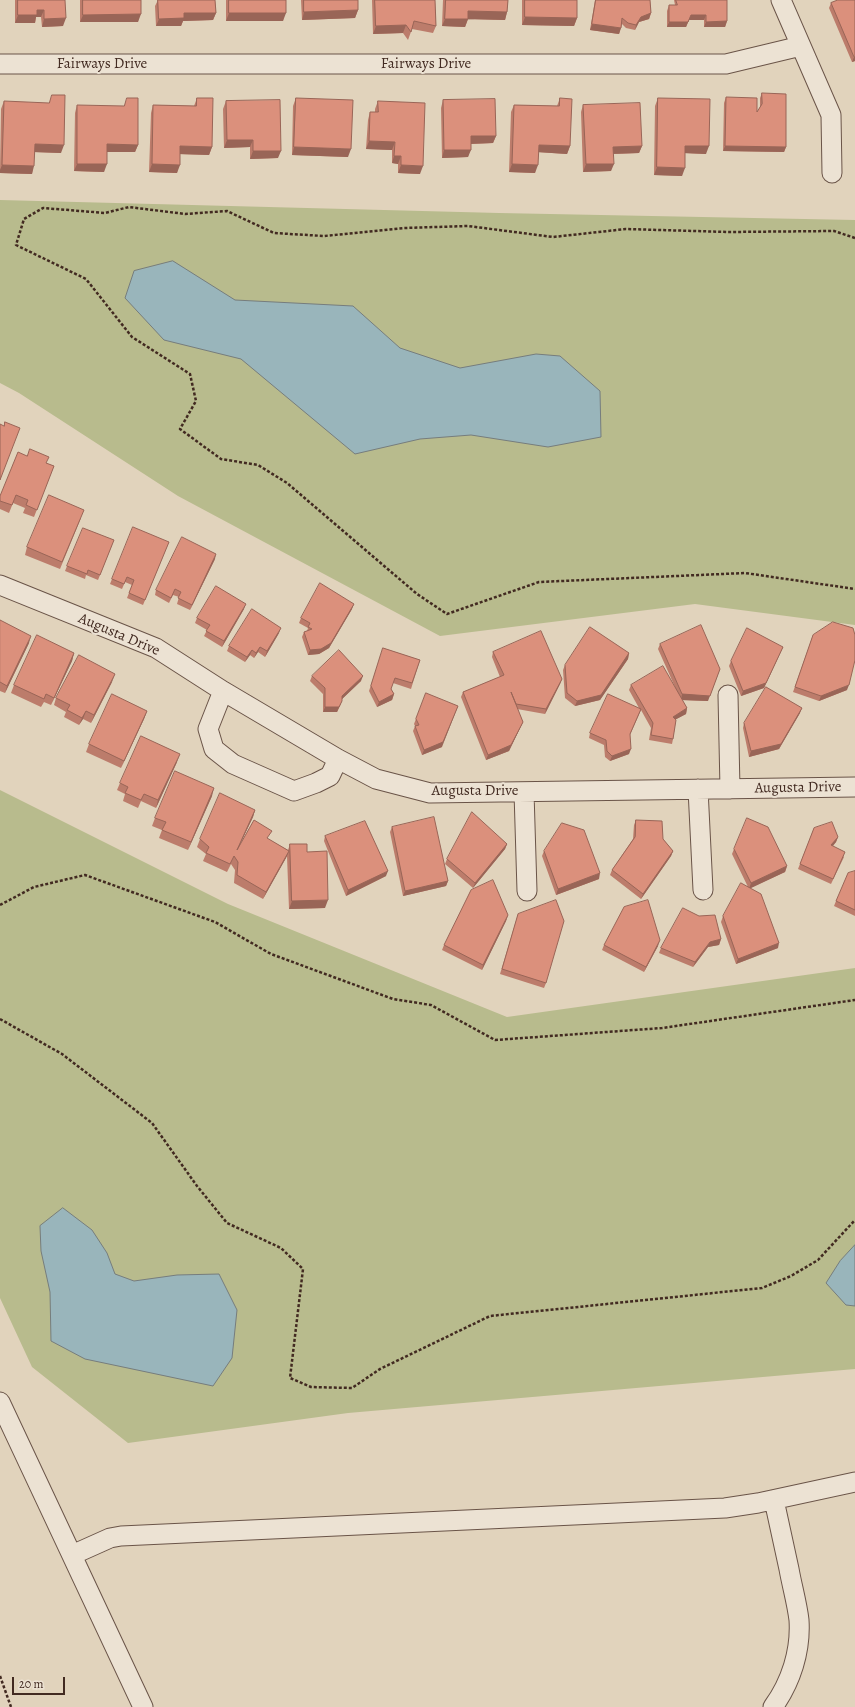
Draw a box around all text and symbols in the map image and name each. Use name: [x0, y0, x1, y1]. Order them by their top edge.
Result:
street label: Fairways Drive: [57, 55, 147, 73]
street label: Fairways Drive: [381, 55, 471, 73]
street label: Augusta Drive: [76, 610, 162, 660]
street label: Augusta Drive: [754, 778, 842, 798]
street label: Augusta Drive: [432, 782, 518, 800]
scale bar: [14, 1669, 67, 1695]
text: 20 m: [19, 1676, 43, 1692]

